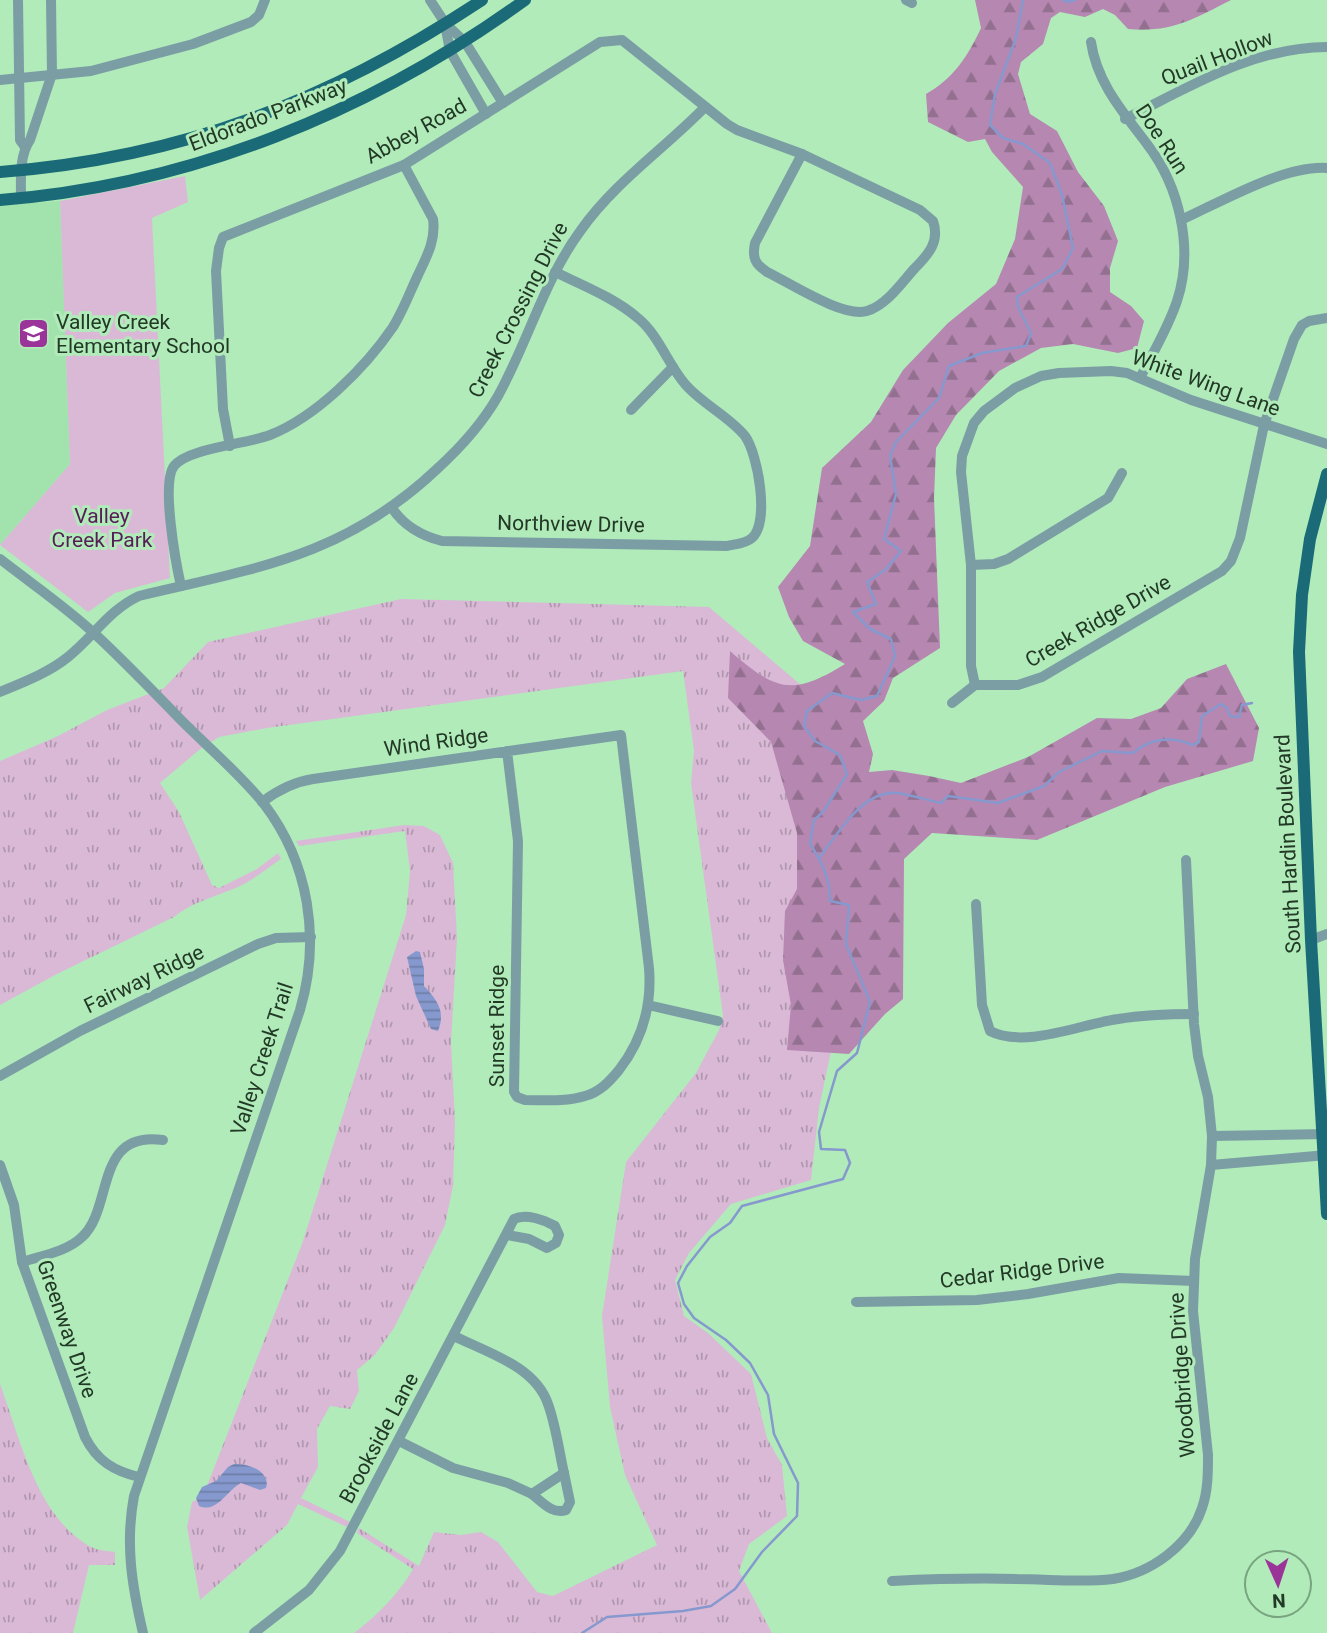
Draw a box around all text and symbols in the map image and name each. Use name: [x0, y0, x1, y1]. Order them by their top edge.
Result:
street label: Quail Hollow: [1158, 26, 1276, 90]
street label: Eldorado Parkway: [186, 74, 350, 156]
street label: Abbey Road: [361, 93, 471, 169]
street label: Doe Run: [1131, 100, 1193, 178]
street label: Creek Crossing Drive: [463, 218, 573, 402]
place label: Valley Creek Elementary School: [56, 310, 230, 358]
school or university icon: Valley Creek Elementary School: [16, 317, 50, 351]
street label: White Wing Lane: [1128, 345, 1284, 421]
park label: Valley Creek Park: [51, 504, 153, 552]
street label: Northview Drive: [497, 511, 645, 537]
street label: Creek Ridge Drive: [1021, 570, 1175, 672]
street label: Wind Ridge: [382, 723, 490, 761]
street label: South Hardin Boulevard: [1270, 734, 1306, 954]
street label: Fairway Ridge: [80, 940, 208, 1018]
street label: Sunset Ridge: [485, 965, 509, 1087]
street label: Valley Creek Trail: [226, 980, 298, 1138]
street label: Cedar Ridge Drive: [938, 1249, 1106, 1293]
street label: Greenway Drive: [32, 1257, 102, 1401]
street label: Woodbridge Drive: [1164, 1292, 1200, 1458]
street label: Brookside Lane: [335, 1369, 423, 1507]
north arrow: [1243, 1549, 1313, 1619]
text: N: [1272, 1589, 1286, 1612]

